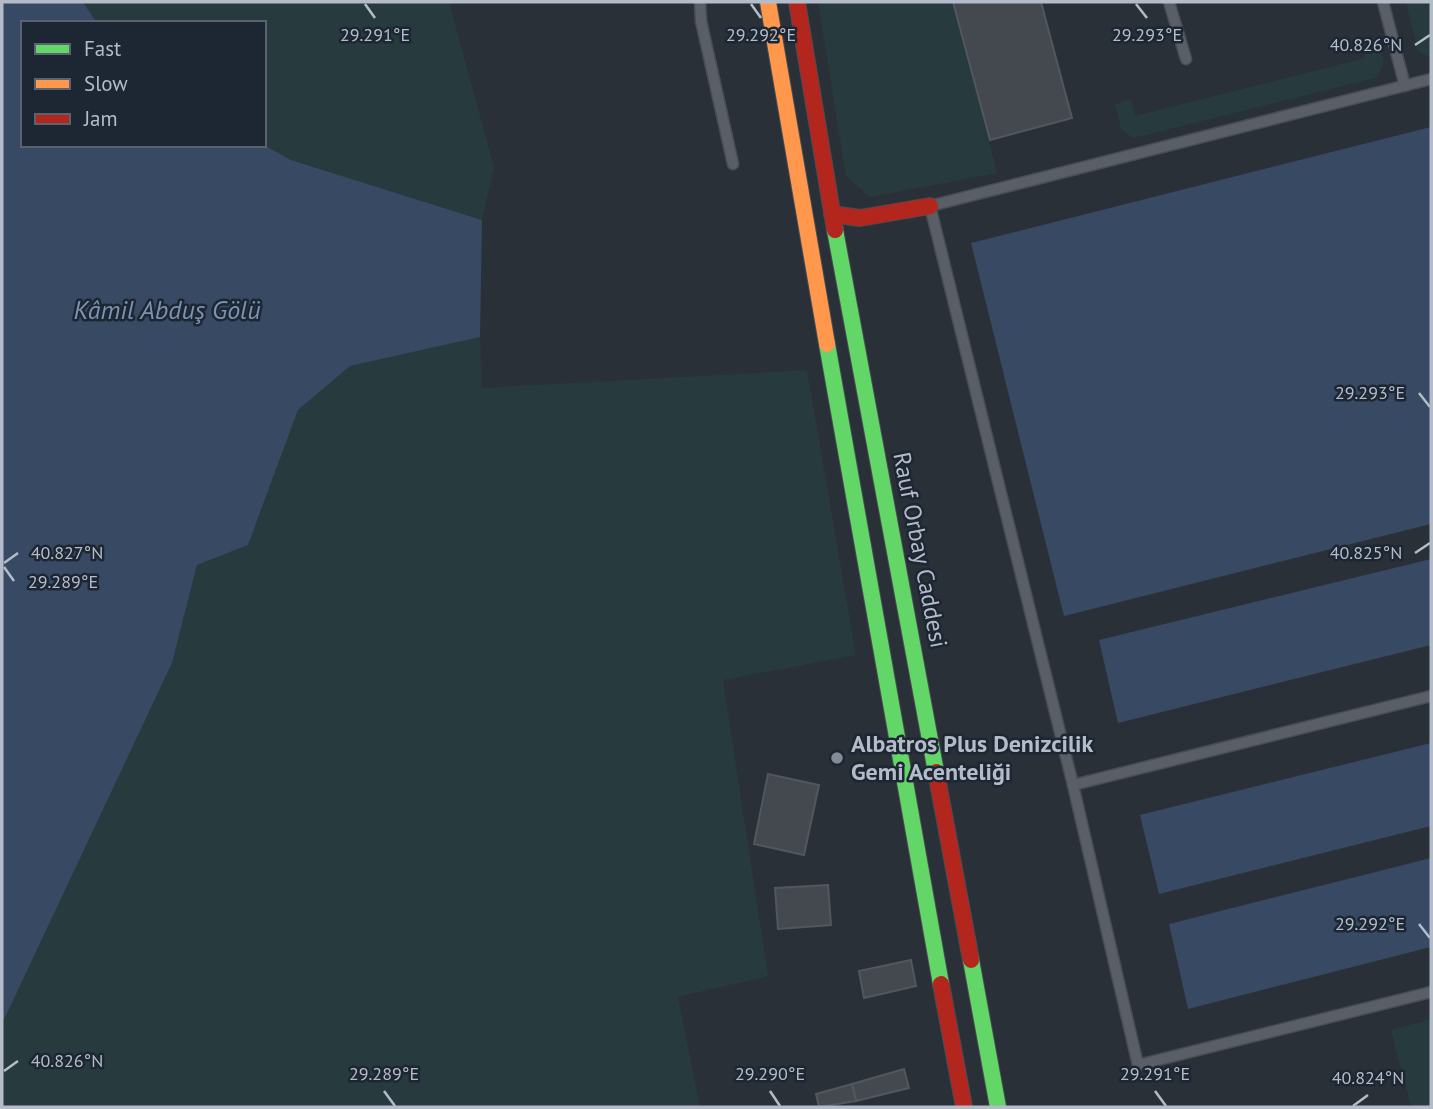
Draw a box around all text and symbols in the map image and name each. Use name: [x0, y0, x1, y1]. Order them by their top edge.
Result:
legend: [21, 21, 266, 147]
text: 29.291°E: [340, 23, 410, 46]
text: 29.292°E: [726, 23, 796, 46]
text: 29.293°E: [1112, 23, 1182, 46]
text: 40.826°N: [1330, 33, 1402, 56]
text: Fast: [84, 35, 121, 62]
text: Slow: [84, 70, 128, 97]
text: Jam: [83, 105, 118, 132]
water label: Kâmil Abduş Gölü: [74, 293, 260, 326]
text: 29.293°E: [1335, 381, 1405, 404]
street label: Rauf Orbay Caddesi: [886, 449, 955, 650]
text: 40.827°N: [31, 541, 103, 564]
text: 40.825°N: [1330, 541, 1402, 564]
text: 29.289°E: [28, 570, 98, 593]
place label: Albatros Plus Denizcilik Gemi Acenteliği: [851, 728, 1094, 787]
marker: Albatros Plus Denizcilik Gemi Acenteliği: [829, 750, 845, 766]
text: 29.292°E: [1335, 912, 1405, 935]
text: 40.826°N: [31, 1049, 103, 1072]
text: 29.289°E: [349, 1062, 419, 1085]
text: 29.290°E: [735, 1062, 805, 1085]
text: 29.291°E: [1120, 1062, 1190, 1085]
text: 40.824°N: [1332, 1066, 1404, 1089]

